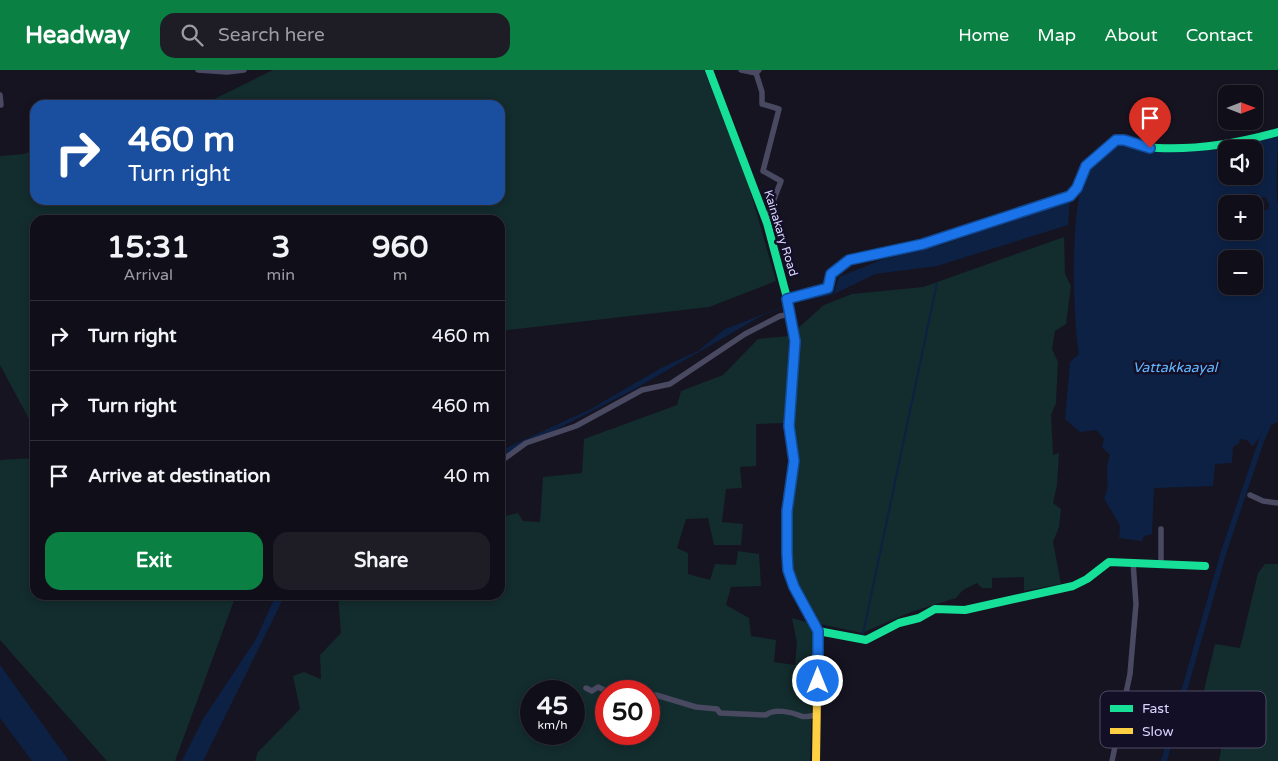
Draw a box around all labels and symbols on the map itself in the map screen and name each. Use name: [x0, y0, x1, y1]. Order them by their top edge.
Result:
north arrow: [1218, 85, 1262, 130]
pin: [1129, 97, 1171, 148]
street label: Kainakary Road: [761, 188, 801, 278]
water label: Vattakkaayal: [1133, 359, 1219, 376]
position arrow: [791, 654, 843, 706]
speed limit sign: 50: [595, 680, 660, 745]
legend: [1100, 691, 1266, 748]
text: Fast: [1142, 700, 1170, 717]
text: Slow: [1142, 723, 1174, 740]

